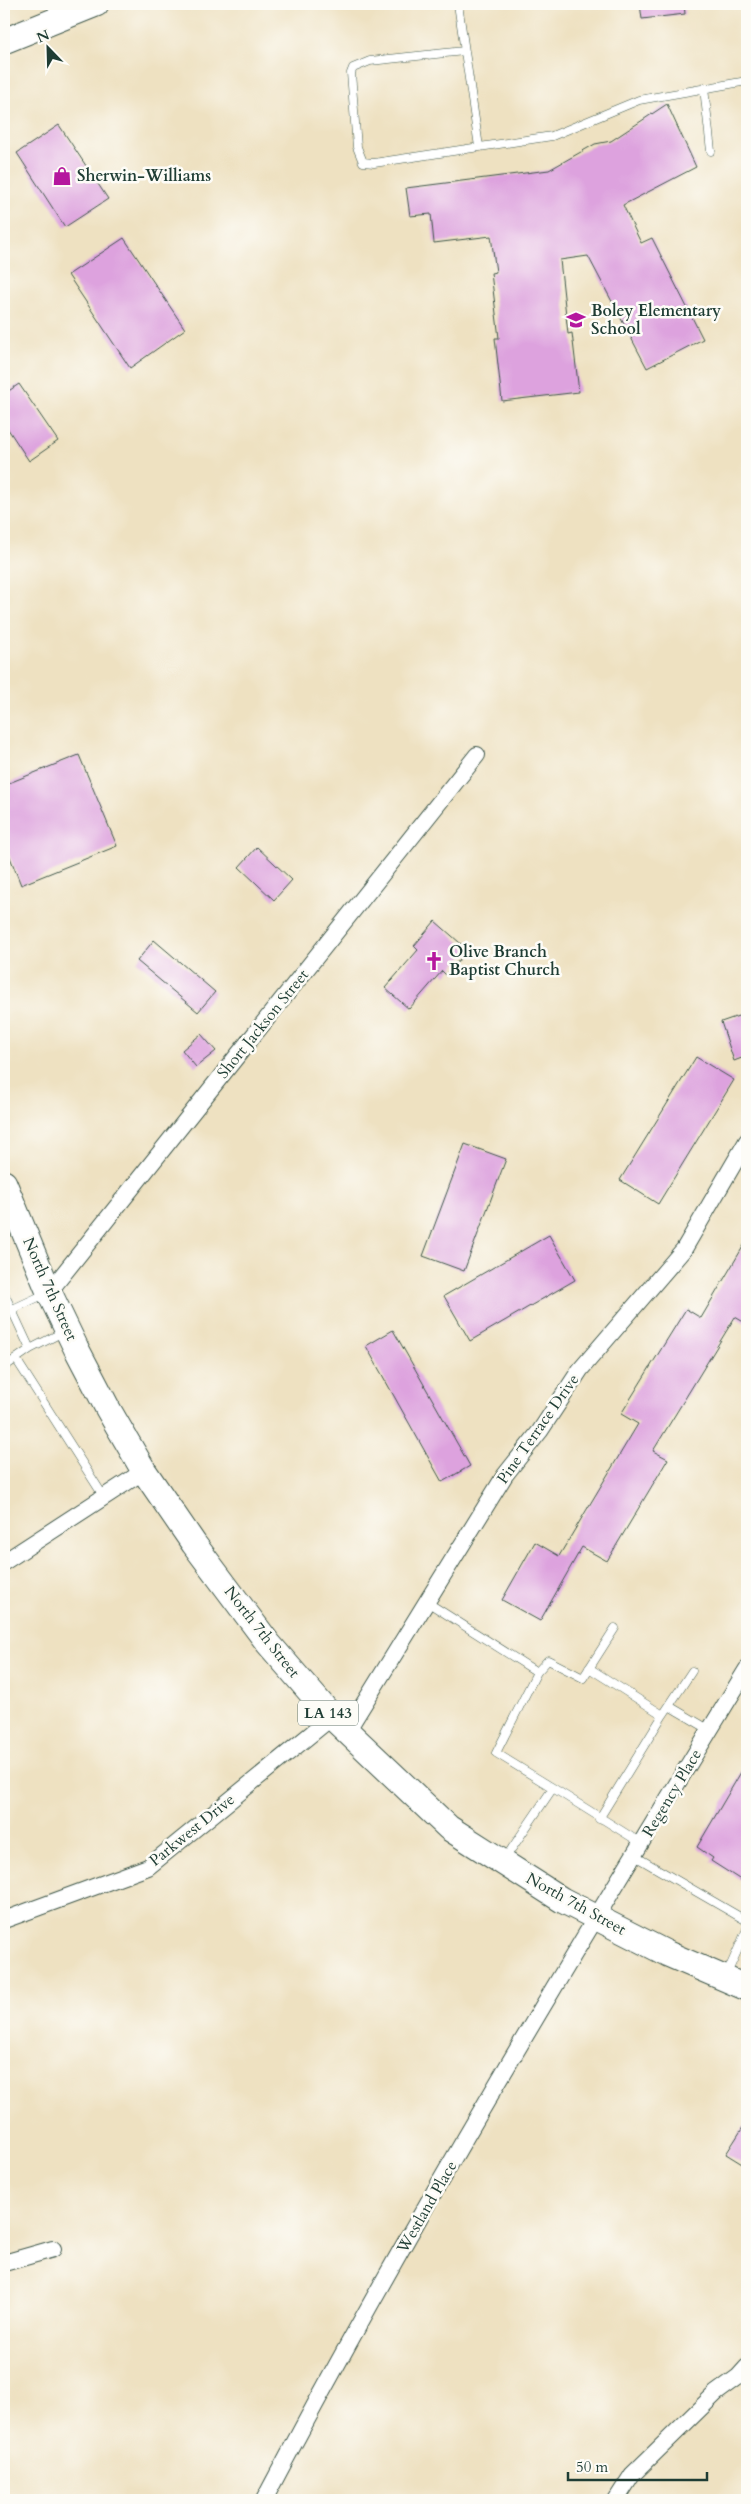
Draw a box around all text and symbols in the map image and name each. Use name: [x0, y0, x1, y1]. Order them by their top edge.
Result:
north arrow: [22, 22, 72, 72]
text: N: [34, 25, 52, 48]
shop icon: Sherwin-Williams: [51, 165, 73, 187]
place label: Sherwin-Williams: [77, 165, 211, 187]
place label: Boley Elementary School: [591, 300, 721, 340]
school or university icon: Boley Elementary School: [565, 309, 587, 331]
place label: Olive Branch Baptist Church: [449, 941, 560, 981]
church icon: Olive Branch Baptist Church: [423, 950, 445, 972]
street label: Short Jackson Street: [212, 965, 314, 1083]
street label: North 7th Street: [17, 1234, 83, 1344]
street label: Pine Terrace Drive: [492, 1370, 584, 1488]
street label: North 7th Street: [219, 1581, 305, 1683]
road number: LA 143: [298, 1700, 358, 1726]
street label: Regency Place: [637, 1745, 707, 1841]
street label: Parkwest Drive: [145, 1789, 239, 1871]
street label: North 7th Street: [522, 1867, 630, 1941]
street label: Westland Place: [391, 2157, 462, 2258]
scale bar: [568, 2449, 707, 2481]
text: 50 m: [576, 2457, 608, 2477]

